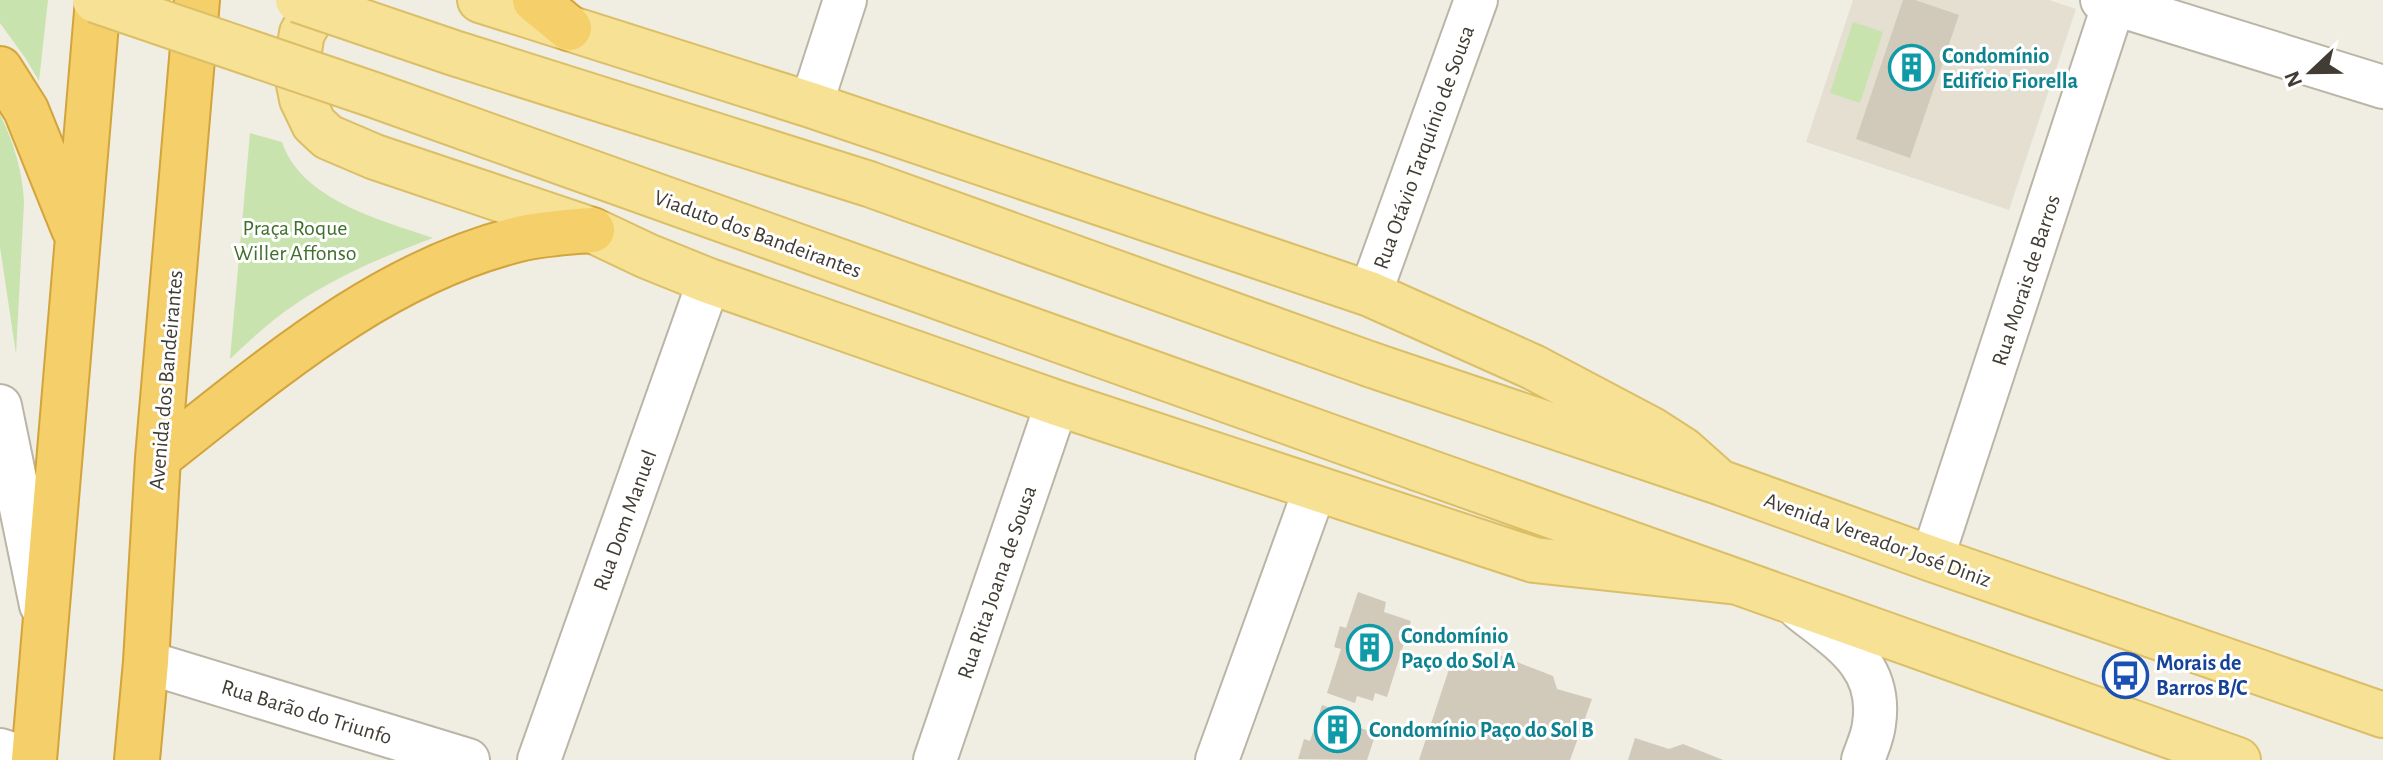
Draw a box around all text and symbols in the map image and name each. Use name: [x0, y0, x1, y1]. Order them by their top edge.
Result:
street label: Rua Otávio Tarquínio de Sousa: [1370, 23, 1478, 272]
north arrow: [2271, 32, 2351, 112]
building icon: Condomínio Edifício Fiorella: [1887, 44, 1935, 92]
place label: Condomínio Edifício Fiorella: [1942, 45, 2079, 92]
text: N: [2280, 68, 2306, 90]
street label: Viaduto dos Bandeirantes: [651, 186, 864, 282]
street label: Rua Morais de Barros: [1988, 192, 2064, 369]
park label: Praça Roque Willer Affonso: [233, 217, 357, 264]
street label: Avenida dos Bandeirantes: [145, 269, 187, 491]
street label: Rua Dom Manuel: [589, 447, 661, 594]
street label: Rua Rita Joana de Sousa: [954, 483, 1040, 682]
street label: Avenida Vereador José Diniz: [1761, 489, 1994, 591]
building icon: Condomínio Paço do Sol A: [1346, 624, 1394, 672]
place label: Condomínio Paço do Sol A: [1401, 625, 1515, 672]
bus stop icon: Morais de Barros B/C: [2101, 651, 2149, 699]
place label: Morais de Barros B/C: [2156, 652, 2248, 699]
street label: Rua Barão do Triunfo: [219, 676, 394, 748]
building icon: Condomínio Paço do Sol B: [1314, 705, 1362, 753]
place label: Condomínio Paço do Sol B: [1369, 719, 1594, 741]

